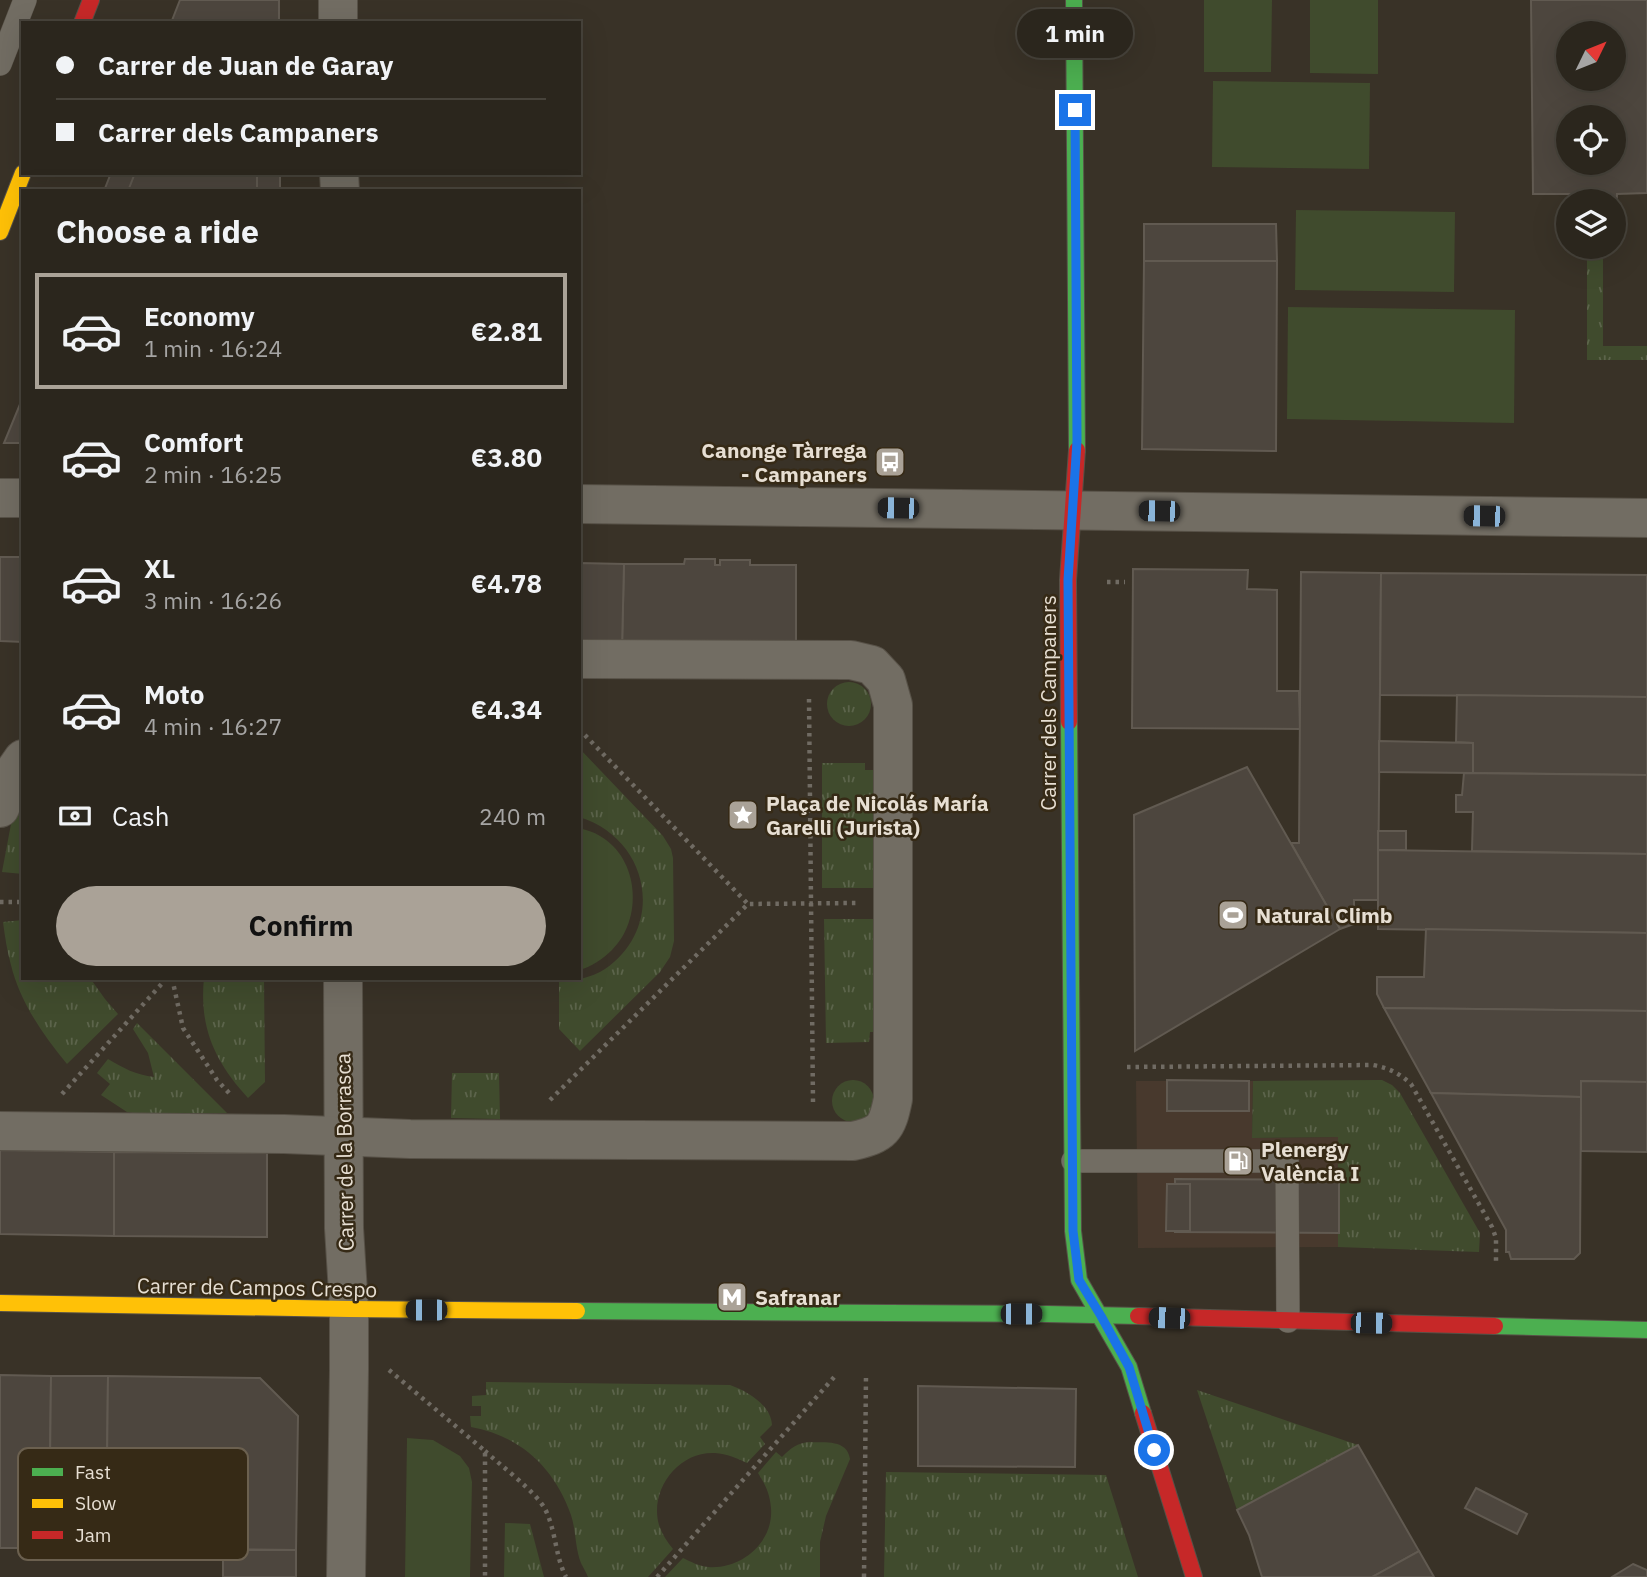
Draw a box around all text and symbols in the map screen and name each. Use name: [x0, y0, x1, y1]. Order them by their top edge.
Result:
callout: 1 min: [1017, 8, 1133, 57]
text: 1 min: [1045, 18, 1105, 48]
north arrow: [1556, 21, 1626, 91]
map controls: [1556, 21, 1626, 259]
text: Carrer de Juan de Garay: [98, 48, 394, 82]
route end: [1059, 94, 1091, 126]
button: locate: [1556, 105, 1626, 175]
text: Carrer dels Campaners: [98, 115, 379, 149]
button: layers: [1556, 189, 1626, 259]
text: Choose a ride: [56, 210, 259, 252]
text: Economy: [144, 299, 255, 333]
icon: car: [60, 300, 123, 363]
text: €2.81: [471, 314, 542, 348]
text: 1 min · 16:24: [144, 333, 282, 363]
text: Comfort: [144, 425, 243, 459]
icon: car: [60, 426, 123, 489]
place label: Canonge Tàrrega - Campaners: [701, 436, 867, 488]
text: €3.80: [471, 440, 542, 474]
bus stop icon: Canonge Tàrrega - Campaners: [873, 445, 907, 479]
text: 2 min · 16:25: [144, 459, 282, 489]
car: [877, 497, 920, 519]
car: [1138, 500, 1181, 522]
car: [1463, 505, 1506, 527]
text: XL: [144, 551, 175, 585]
icon: car: [60, 552, 123, 615]
text: €4.78: [471, 566, 542, 600]
text: 3 min · 16:26: [144, 585, 282, 615]
street label: Carrer dels Campaners: [1034, 595, 1062, 811]
text: Moto: [144, 677, 204, 711]
icon: car: [60, 678, 123, 741]
text: €4.34: [471, 692, 542, 726]
text: 4 min · 16:27: [144, 711, 282, 741]
place label: Plaça de Nicolás María Garelli (Jurista): [766, 789, 989, 841]
icon: cash: [56, 797, 94, 835]
place icon: Plaça de Nicolás María Garelli (Jurista): [726, 798, 760, 832]
text: Cash: [112, 799, 169, 833]
text: 240 m: [479, 801, 546, 831]
button: Confirm: [56, 886, 546, 966]
sports icon: Natural Climb: [1216, 898, 1250, 932]
place label: Natural Climb: [1256, 901, 1393, 929]
street label: Carrer de la Borrasca: [328, 1053, 360, 1251]
place label: Plenergy València I: [1261, 1135, 1359, 1187]
fuel station icon: Plenergy València I: [1221, 1144, 1255, 1178]
street label: Carrer de Campos Crespo: [137, 1271, 377, 1303]
metro station icon: Safranar: [715, 1280, 749, 1314]
place label: Safranar: [755, 1283, 841, 1311]
car: [406, 1300, 448, 1321]
car: [1001, 1304, 1043, 1325]
car: [1148, 1307, 1191, 1329]
car: [1350, 1312, 1393, 1334]
route start: [1138, 1434, 1170, 1466]
legend: [18, 1448, 248, 1560]
text: Fast: [75, 1460, 111, 1484]
text: Slow: [75, 1491, 116, 1515]
text: Jam: [75, 1523, 111, 1547]

